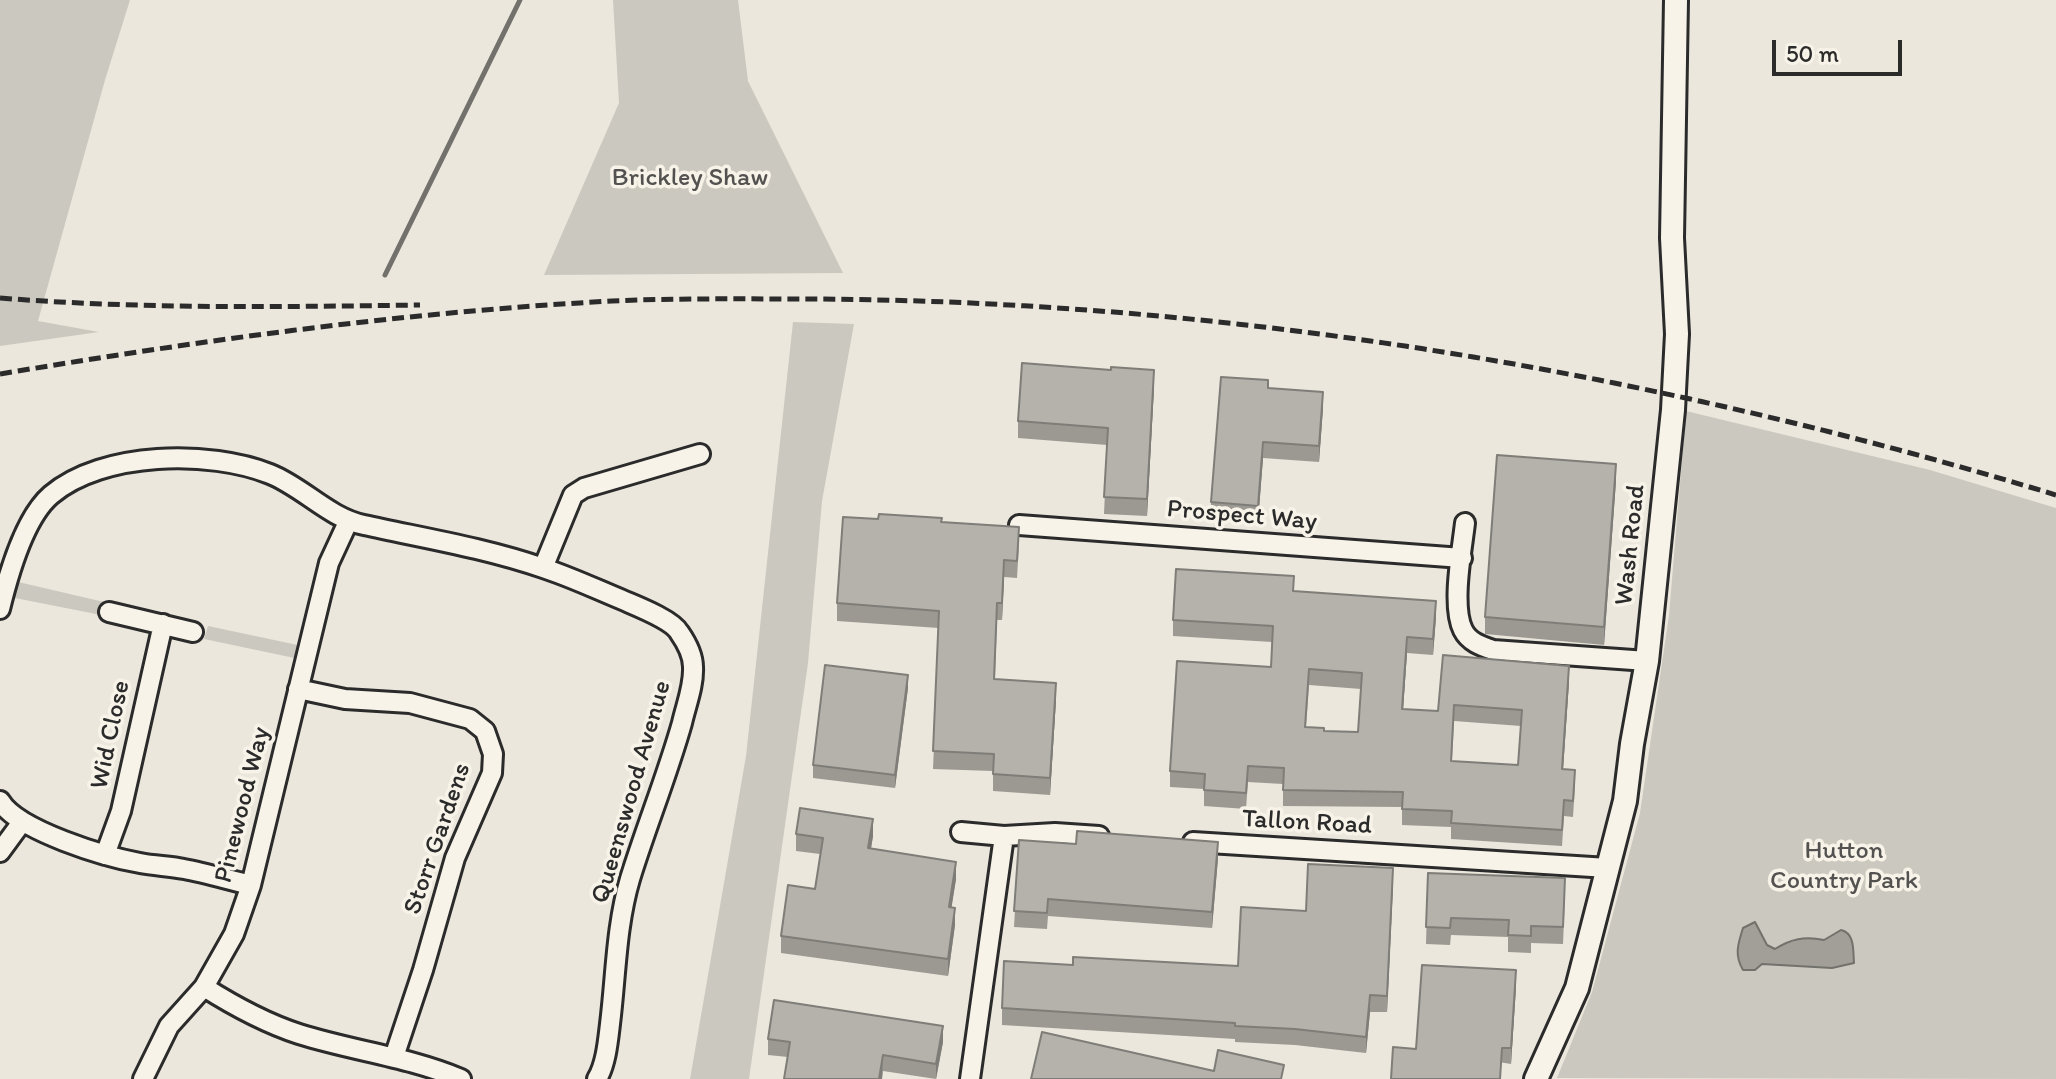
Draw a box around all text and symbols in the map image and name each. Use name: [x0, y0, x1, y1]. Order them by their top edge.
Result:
scale bar: [1776, 24, 1906, 74]
text: 50 m: [1786, 39, 1839, 68]
park label: Brickley Shaw: [612, 162, 768, 194]
street label: Wash Road: [1609, 483, 1653, 607]
street label: Prospect Way: [1166, 494, 1318, 538]
street label: Queenswood Avenue: [585, 677, 679, 907]
street label: Wid Close: [84, 678, 138, 792]
street label: Pinewood Way: [209, 724, 277, 886]
street label: Storr Gardens: [398, 759, 478, 919]
street label: Tallon Road: [1241, 804, 1373, 842]
park label: Hutton Country Park: [1770, 835, 1918, 896]

